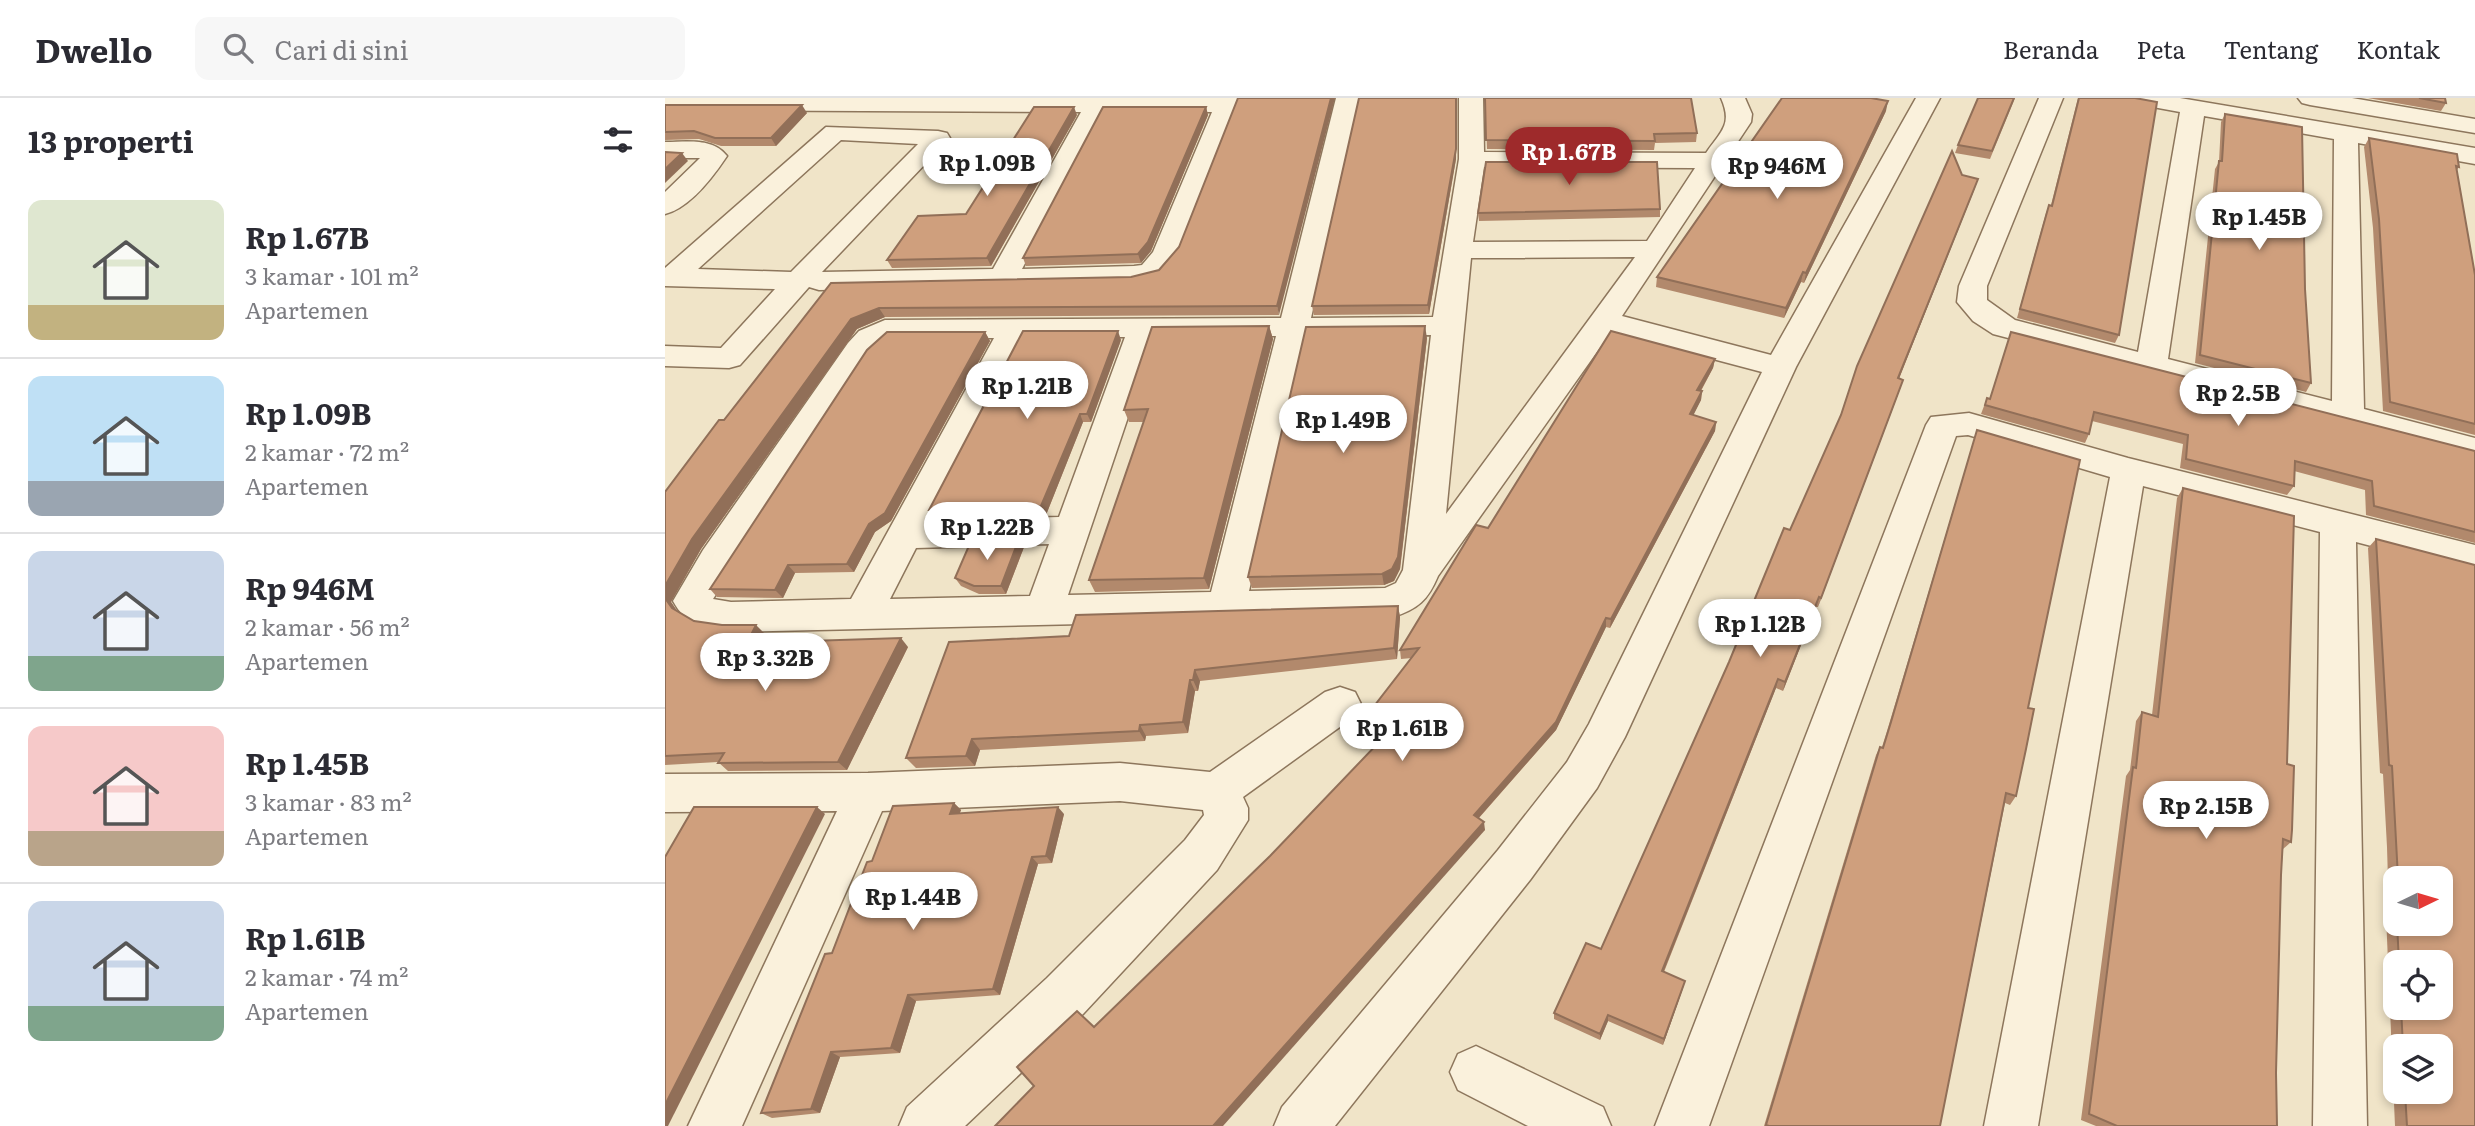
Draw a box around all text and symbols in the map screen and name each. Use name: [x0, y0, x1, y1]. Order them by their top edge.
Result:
search box: [195, 17, 685, 80]
text: Dwello: [35, 24, 153, 73]
icon: search: [219, 29, 257, 67]
text: Cari di sini: [275, 29, 408, 68]
text: Beranda: [2003, 31, 2099, 66]
text: Peta: [2137, 31, 2186, 66]
text: Tentang: [2224, 31, 2318, 66]
text: Kontak: [2356, 31, 2440, 66]
text: 13 properti: [28, 118, 194, 162]
icon: filters: [599, 121, 637, 159]
pin: Rp 1.67B: [1497, 127, 1641, 187]
text: Rp 1.67B: [1521, 133, 1617, 167]
pin: Rp 1.09B: [915, 139, 1059, 198]
pin: Rp 946M: [1712, 141, 1842, 201]
text: Rp 1.09B: [939, 144, 1035, 178]
text: Rp 946M: [1727, 147, 1827, 181]
pin: Rp 1.45B: [2187, 192, 2331, 252]
text: Rp 1.45B: [2211, 198, 2307, 232]
text: Rp 1.67B: [245, 214, 369, 258]
icon: home: [84, 228, 168, 312]
text: 3 kamar · 101 m²: [245, 258, 419, 292]
text: Apartemen: [245, 292, 369, 326]
pin: Rp 1.21B: [955, 362, 1099, 421]
text: Rp 1.21B: [981, 367, 1073, 401]
pin: Rp 2.5B: [2173, 368, 2303, 428]
text: Rp 2.5B: [2196, 374, 2280, 408]
text: Rp 1.09B: [245, 390, 371, 434]
pin: Rp 1.49B: [1271, 396, 1415, 455]
text: Rp 1.49B: [1295, 401, 1391, 435]
icon: home: [84, 404, 168, 488]
text: 2 kamar · 72 m²: [245, 434, 409, 468]
text: Apartemen: [245, 468, 369, 502]
pin: Rp 1.22B: [915, 503, 1059, 562]
text: Rp 1.22B: [940, 508, 1034, 542]
text: Rp 946M: [245, 565, 375, 609]
icon: home: [84, 579, 168, 663]
pin: Rp 1.12B: [1688, 600, 1832, 659]
text: Rp 1.12B: [1714, 605, 1806, 639]
text: 2 kamar · 56 m²: [245, 609, 410, 643]
pin: Rp 3.32B: [693, 634, 837, 693]
text: Rp 3.32B: [716, 639, 814, 673]
text: Apartemen: [245, 643, 369, 677]
pin: Rp 1.61B: [1330, 704, 1474, 763]
text: Rp 1.61B: [1356, 709, 1448, 743]
text: Rp 1.45B: [245, 740, 369, 784]
icon: home: [84, 754, 168, 838]
pin: Rp 2.15B: [2134, 782, 2278, 841]
text: 3 kamar · 83 m²: [245, 784, 412, 818]
text: Rp 2.15B: [2159, 787, 2253, 821]
text: Apartemen: [245, 818, 369, 852]
north arrow: [2383, 866, 2453, 936]
map controls: [2383, 866, 2453, 1104]
pin: Rp 1.44B: [841, 872, 985, 932]
text: Rp 1.44B: [865, 878, 961, 912]
text: Rp 1.61B: [245, 915, 366, 959]
icon: home: [84, 929, 168, 1013]
button: locate: [2383, 950, 2453, 1020]
text: 2 kamar · 74 m²: [245, 959, 408, 993]
text: Apartemen: [245, 993, 369, 1027]
button: layers: [2383, 1034, 2453, 1104]

